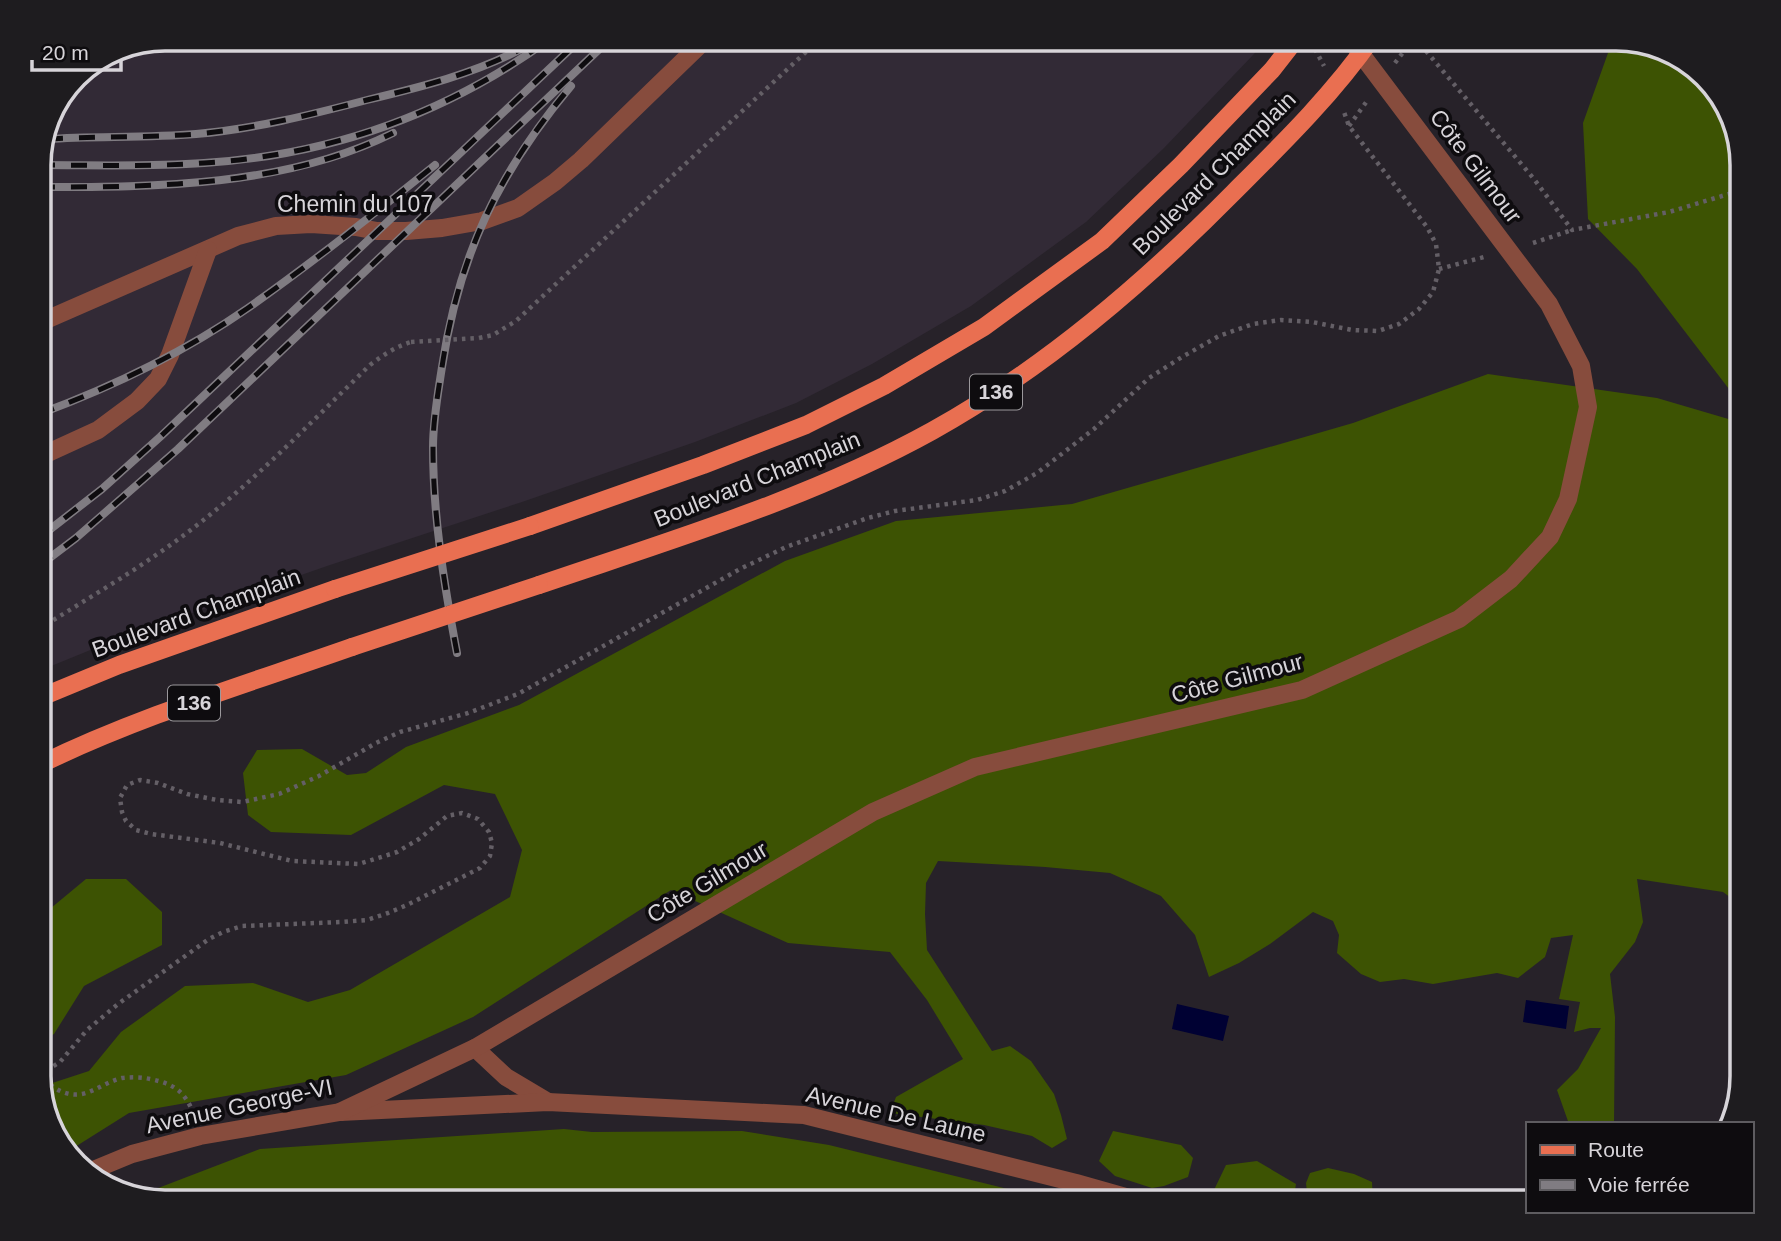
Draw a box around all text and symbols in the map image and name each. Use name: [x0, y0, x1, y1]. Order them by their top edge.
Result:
scale bar: [32, 28, 121, 72]
text: 20 m: [42, 41, 89, 64]
street label: Boulevard Champlain: [1127, 86, 1301, 260]
street label: Côte Gilmour: [1425, 104, 1527, 228]
street label: Chemin du 107: [277, 191, 433, 217]
road number: 136: [970, 374, 1022, 410]
street label: Boulevard Champlain: [650, 426, 864, 532]
street label: Boulevard Champlain: [88, 563, 304, 663]
street label: Côte Gilmour: [1168, 648, 1306, 708]
road number: 136: [168, 686, 220, 720]
street label: Côte Gilmour: [642, 836, 772, 928]
street label: Avenue George-VI: [143, 1074, 335, 1138]
street label: Avenue De Laune: [804, 1081, 988, 1147]
legend: [1526, 1122, 1753, 1213]
text: Route: [1588, 1138, 1644, 1161]
text: Voie ferrée: [1588, 1173, 1690, 1196]

